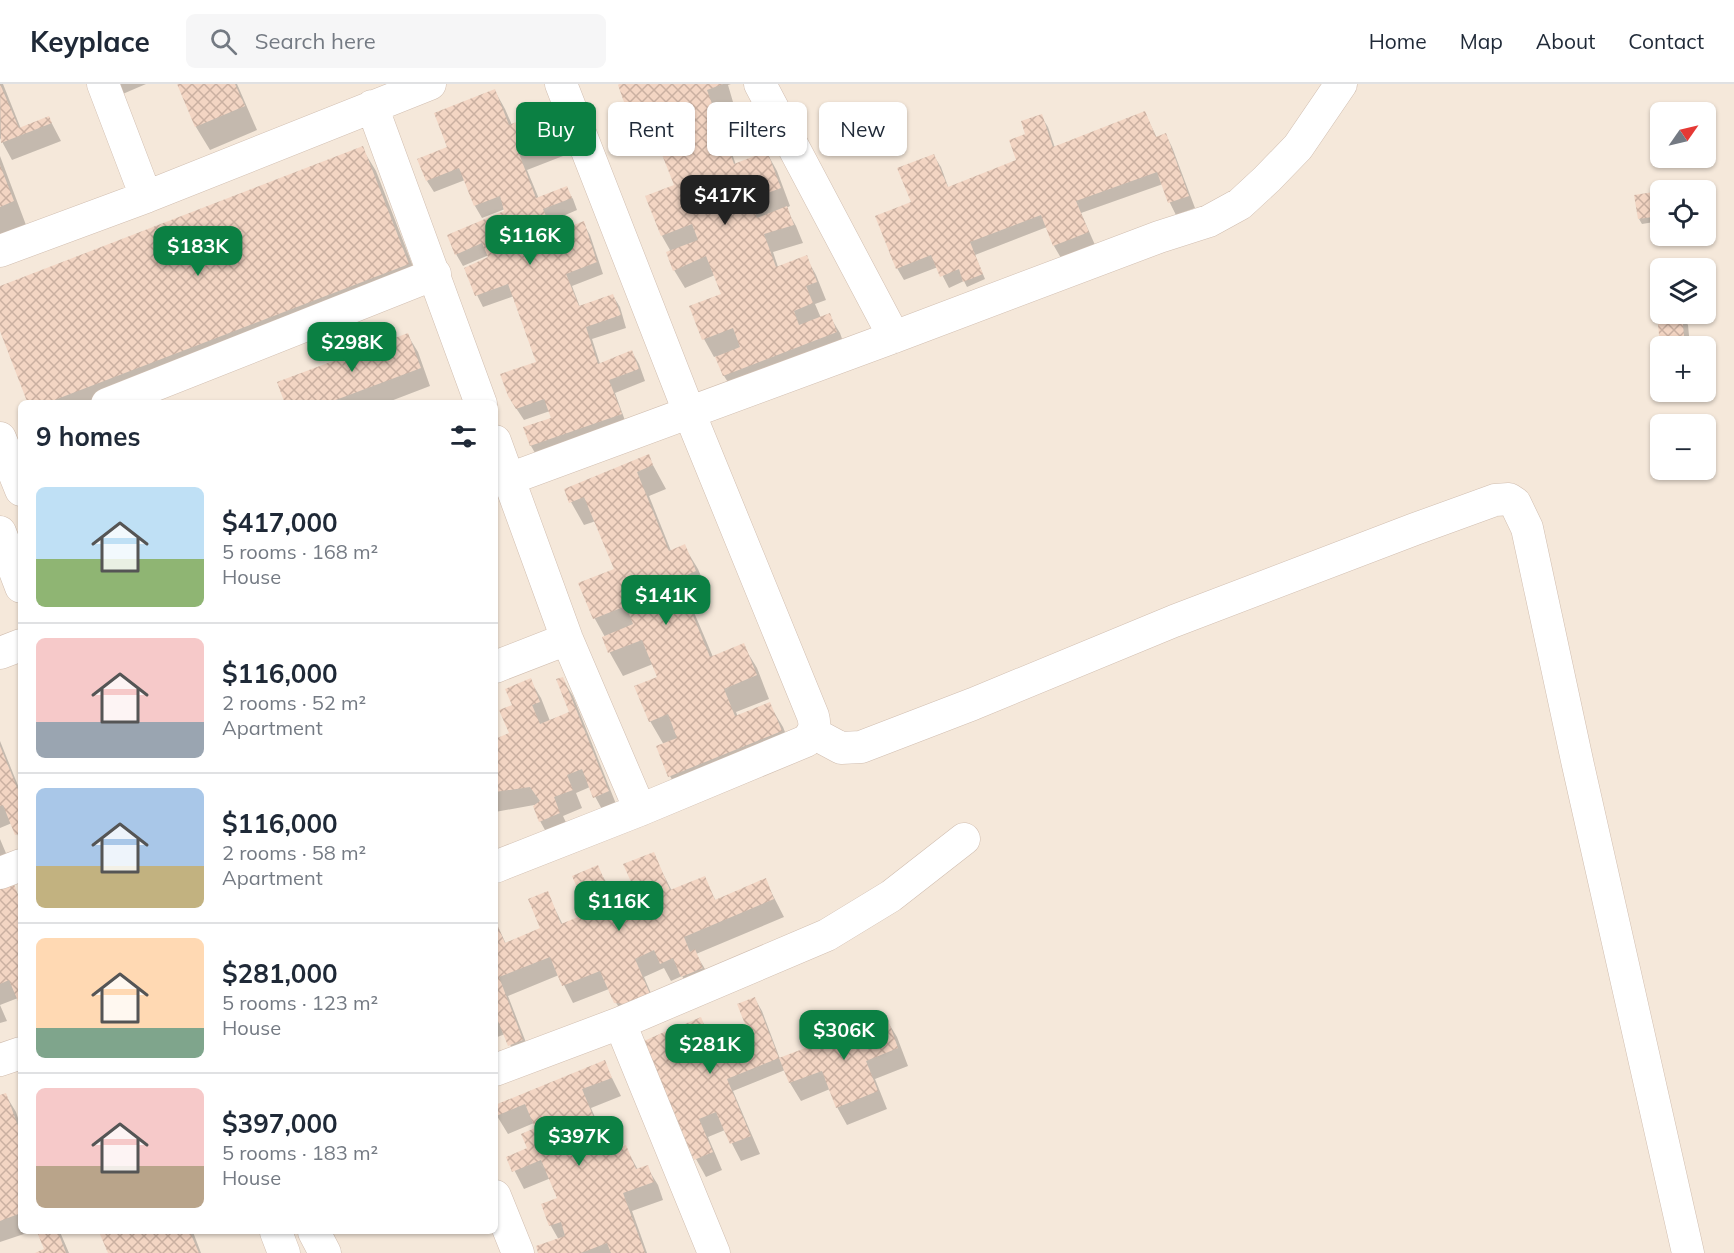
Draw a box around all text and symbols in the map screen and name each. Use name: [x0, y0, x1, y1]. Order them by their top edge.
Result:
search box: [186, 14, 606, 68]
text: Keyplace: [30, 24, 150, 59]
icon: search: [207, 25, 240, 58]
text: Search here: [255, 27, 376, 55]
text: Home: [1369, 28, 1427, 54]
text: Map: [1460, 28, 1503, 54]
text: About: [1536, 28, 1595, 54]
text: Contact: [1628, 28, 1704, 54]
chip: Buy: [516, 102, 596, 156]
chip: Rent: [608, 102, 695, 156]
chip: Filters: [707, 102, 807, 156]
chip: New: [819, 102, 907, 156]
north arrow: [1650, 102, 1716, 168]
map controls: [1650, 102, 1716, 480]
pin: $417K: [683, 175, 767, 226]
button: locate: [1650, 180, 1716, 246]
text: $417K: [694, 182, 756, 207]
pin: $116K: [488, 215, 572, 266]
text: $116K: [499, 222, 561, 247]
pin: $183K: [156, 226, 240, 277]
text: $183K: [167, 233, 229, 258]
button: layers: [1650, 258, 1716, 324]
pin: $298K: [310, 322, 394, 373]
text: $298K: [321, 329, 383, 354]
button: +: [1650, 336, 1716, 402]
button: −: [1650, 414, 1716, 480]
text: 9 homes: [36, 420, 140, 453]
icon: filters: [447, 420, 480, 453]
text: $417,000: [222, 506, 338, 539]
icon: home: [84, 511, 156, 583]
text: 5 rooms · 168 m²: [222, 539, 378, 564]
text: House: [222, 564, 281, 589]
pin: $141K: [624, 575, 708, 626]
text: $141K: [635, 582, 697, 607]
text: $116,000: [222, 657, 338, 690]
icon: home: [84, 662, 156, 734]
text: 2 rooms · 52 m²: [222, 690, 366, 715]
text: Apartment: [222, 715, 323, 740]
text: $116,000: [222, 807, 338, 840]
icon: home: [84, 812, 156, 884]
text: 2 rooms · 58 m²: [222, 840, 366, 865]
text: Apartment: [222, 865, 323, 890]
pin: $116K: [577, 881, 661, 932]
text: $116K: [588, 888, 650, 913]
text: $281,000: [222, 957, 338, 990]
icon: home: [84, 962, 156, 1034]
text: 5 rooms · 123 m²: [222, 990, 378, 1015]
pin: $306K: [802, 1010, 886, 1061]
text: House: [222, 1015, 281, 1040]
text: $306K: [813, 1017, 875, 1042]
pin: $281K: [668, 1024, 752, 1075]
text: $281K: [679, 1031, 741, 1056]
text: $397,000: [222, 1107, 338, 1140]
icon: home: [84, 1112, 156, 1184]
pin: $397K: [537, 1116, 621, 1167]
text: $397K: [548, 1123, 610, 1148]
text: 5 rooms · 183 m²: [222, 1140, 378, 1165]
text: House: [222, 1165, 281, 1190]

